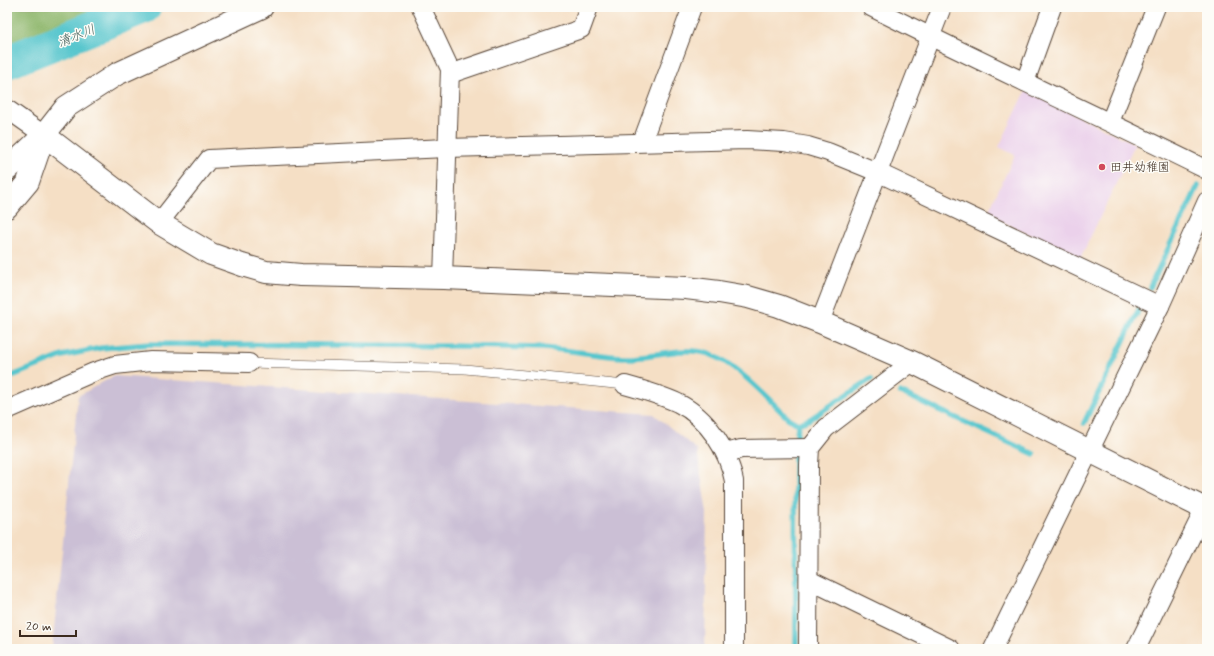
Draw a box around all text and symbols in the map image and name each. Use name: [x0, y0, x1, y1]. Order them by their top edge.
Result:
water label: 清水川: [55, 21, 98, 52]
place label: 田井幼稚園: [1110, 160, 1170, 176]
marker: 田井幼稚園: [1097, 162, 1107, 172]
scale bar: [20, 612, 76, 638]
text: 20 m: [26, 619, 52, 635]

